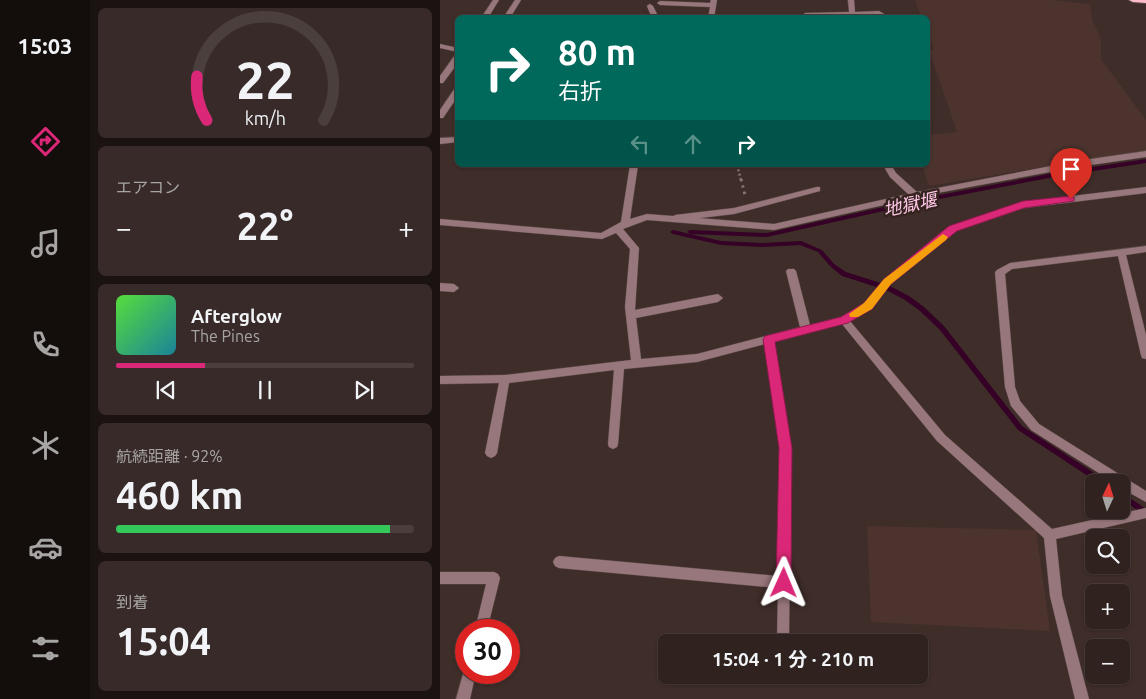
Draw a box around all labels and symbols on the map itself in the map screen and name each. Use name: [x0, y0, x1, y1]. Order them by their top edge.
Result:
pin: [1050, 148, 1092, 199]
water label: 地獄堰: [881, 188, 941, 219]
north arrow: [1085, 474, 1130, 519]
position arrow: [757, 556, 809, 608]
speed limit sign: 30: [455, 619, 520, 684]

